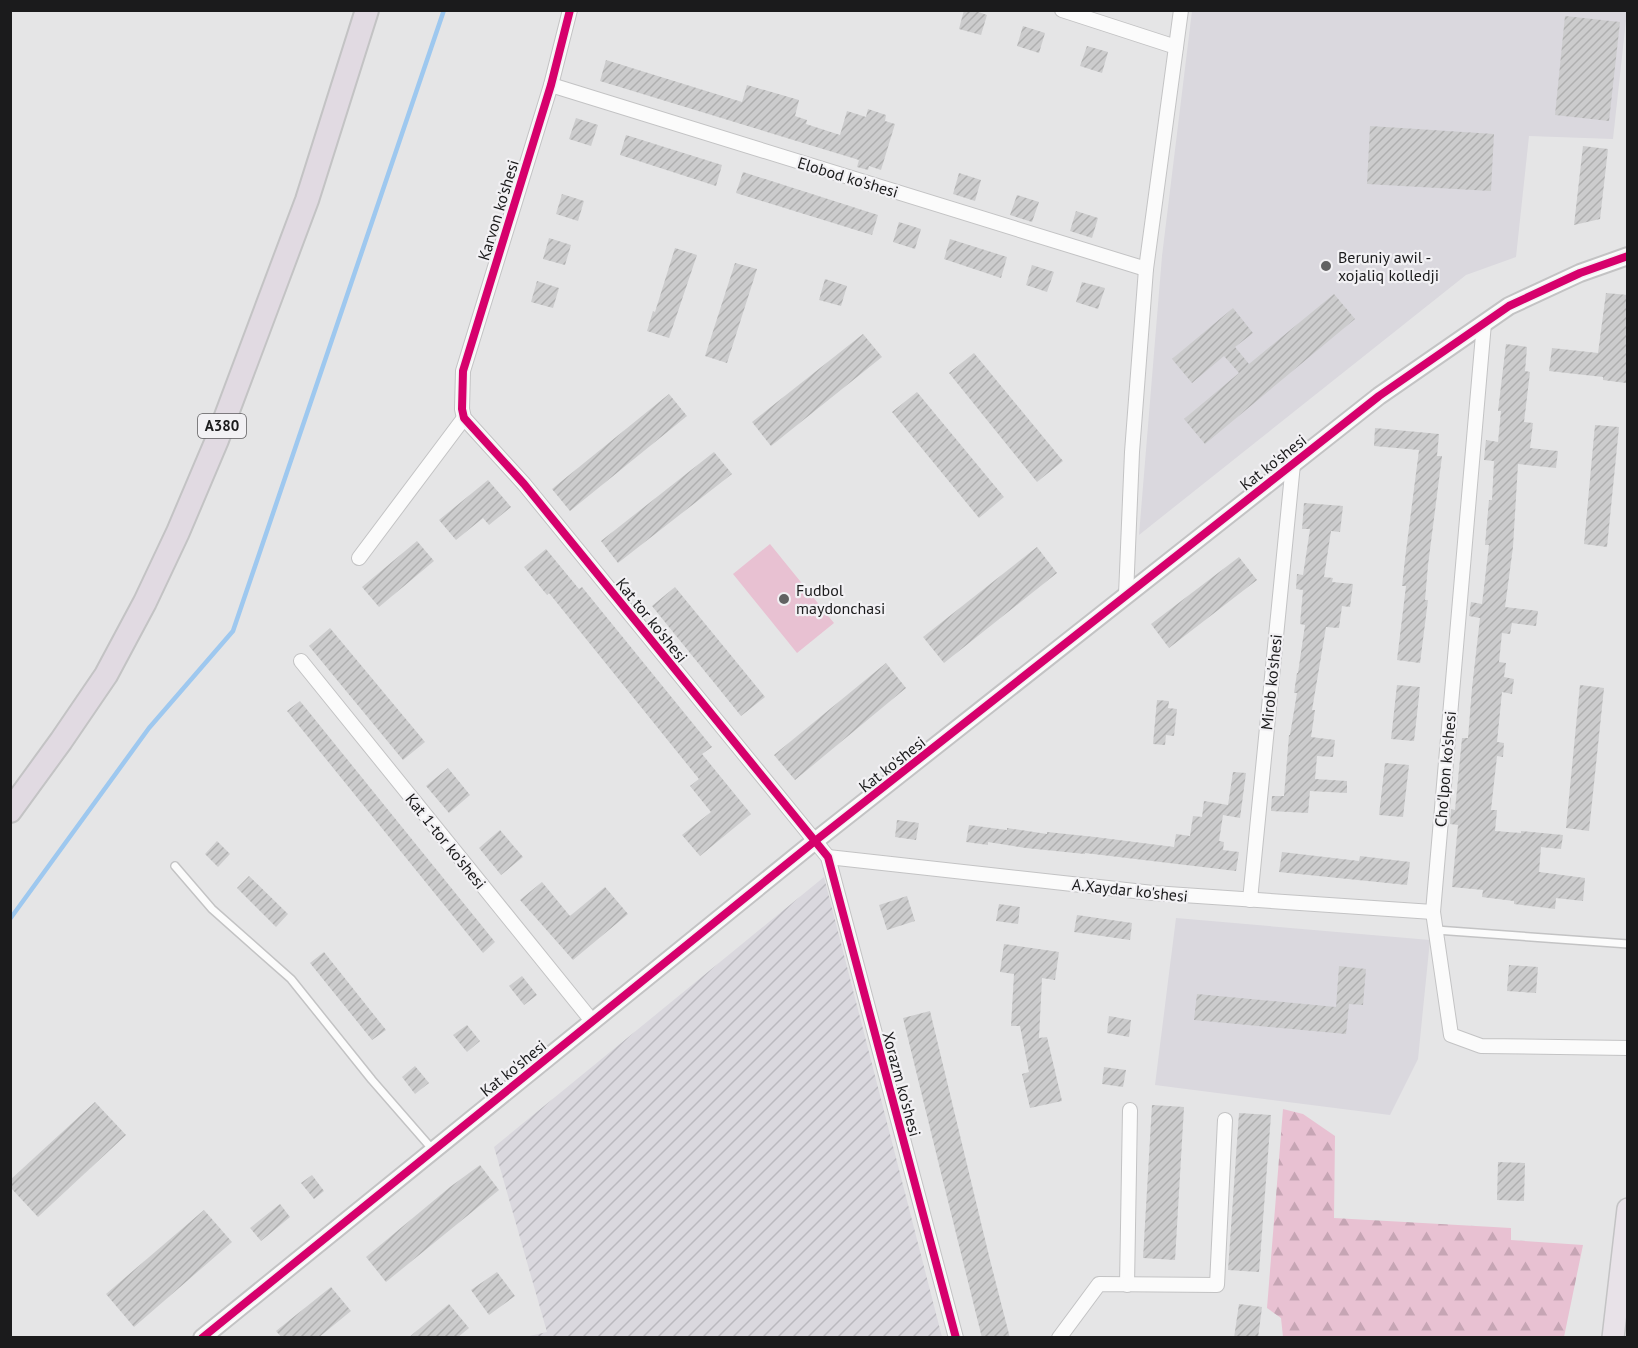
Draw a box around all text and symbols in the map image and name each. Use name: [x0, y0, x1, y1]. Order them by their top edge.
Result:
street label: Elobod ko'shesi: [795, 152, 901, 202]
street label: Karvon ko'shesi: [473, 157, 523, 263]
place label: Beruniy awil - xojaliq kolledji: [1338, 247, 1439, 285]
marker: Beruniy awil - xojaliq kolledji: [1319, 259, 1333, 273]
road number: A380: [198, 414, 246, 438]
street label: Kat ko'shesi: [1236, 430, 1310, 494]
street label: Kat tor ko'shesi: [612, 574, 692, 666]
place label: Fudbol maydonchasi: [796, 580, 885, 618]
marker: Fudbol maydonchasi: [777, 592, 791, 606]
street label: Mirob ko'shesi: [1256, 633, 1286, 731]
street label: Cho'lpon ko'shesi: [1430, 710, 1460, 828]
street label: Kat ko'shesi: [855, 732, 929, 796]
street label: Kat 1-tor ko'shesi: [401, 789, 491, 893]
street label: A.Xaydar ko'shesi: [1071, 874, 1189, 906]
street label: Xorazm ko'shesi: [878, 1029, 926, 1139]
street label: Kat ko'shesi: [476, 1035, 550, 1101]

